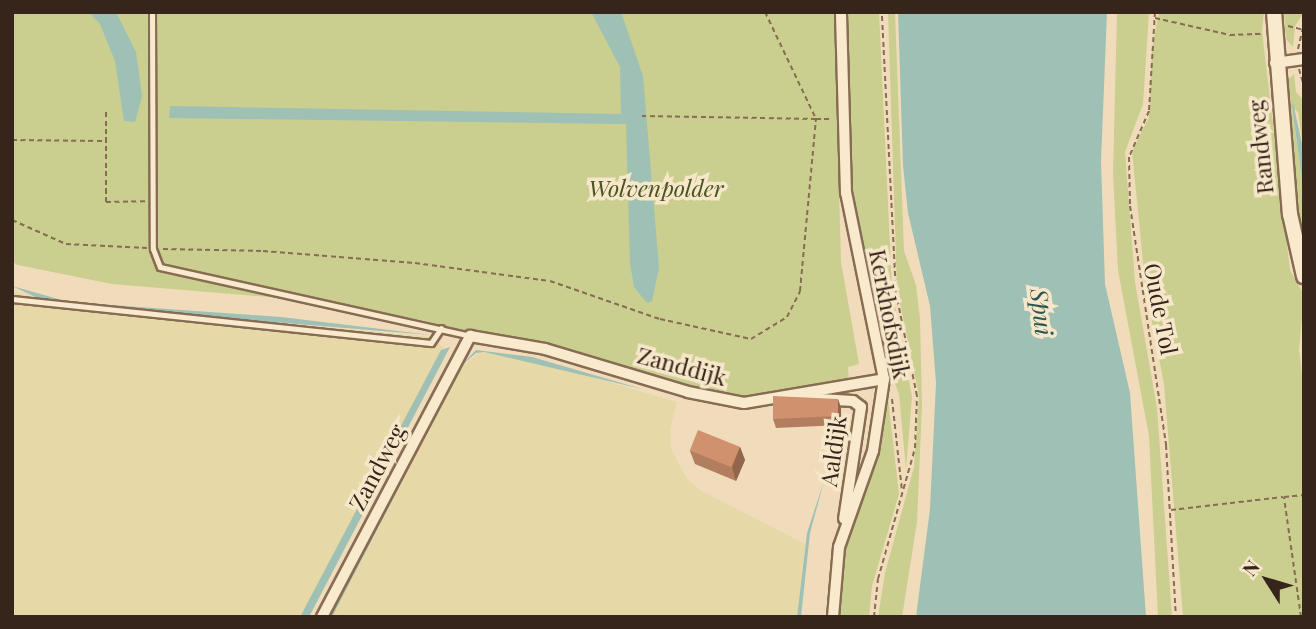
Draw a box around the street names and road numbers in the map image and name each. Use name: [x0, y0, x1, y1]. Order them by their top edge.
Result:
street label: Randweg: [1241, 98, 1279, 196]
street label: Kerkhofsdijk: [864, 247, 916, 381]
street label: Oude Tol: [1139, 261, 1183, 357]
street label: Zanddijk: [634, 341, 730, 391]
street label: Aaldijk: [814, 414, 852, 488]
street label: Zandweg: [343, 419, 411, 515]

